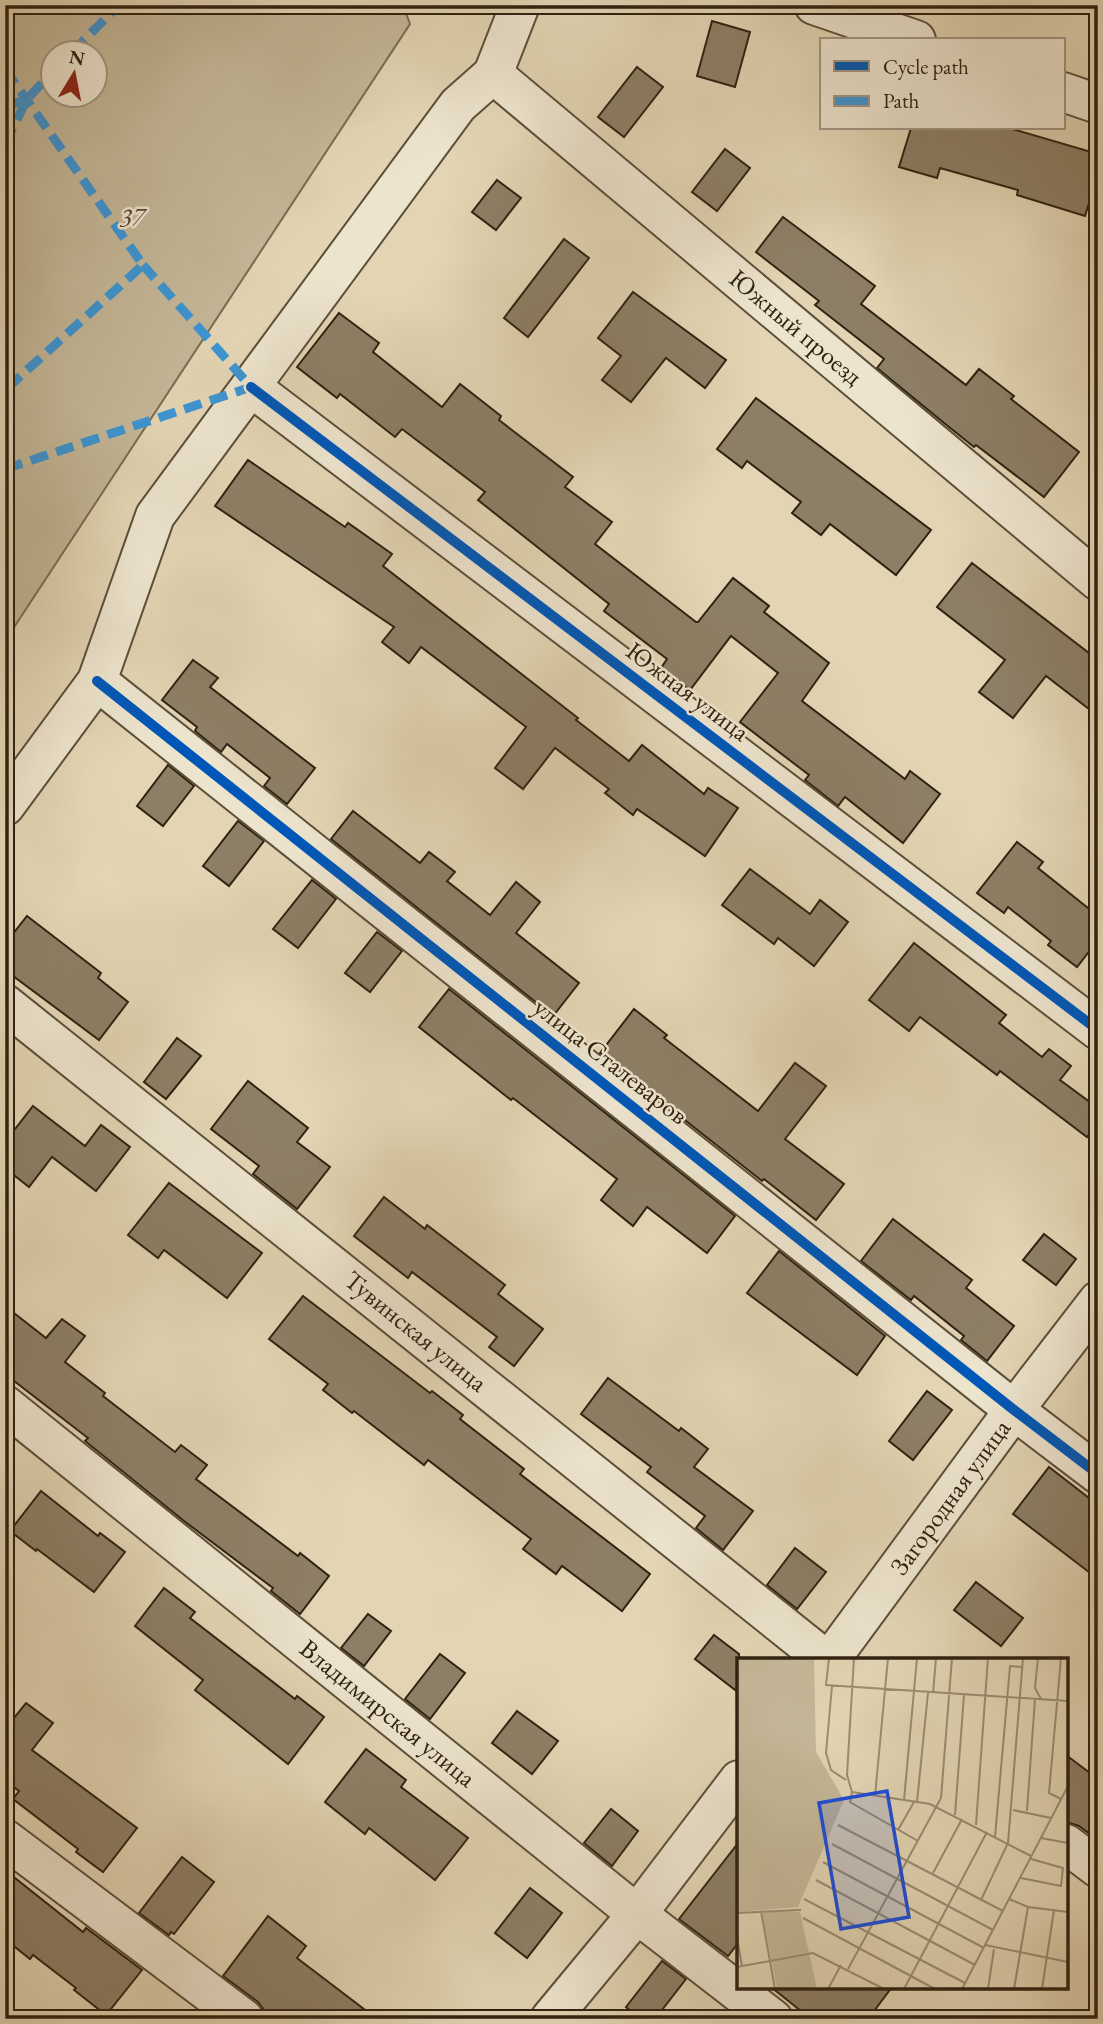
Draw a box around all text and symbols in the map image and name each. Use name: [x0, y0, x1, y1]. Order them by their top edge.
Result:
north arrow: [38, 38, 108, 108]
legend: [820, 38, 1064, 130]
text: N: [67, 44, 87, 72]
text: Cycle path: [883, 53, 969, 80]
text: Path: [883, 87, 920, 114]
park label: 37: [120, 200, 148, 234]
street label: Южный проезд: [722, 261, 870, 393]
street label: Южная улица: [619, 633, 757, 749]
street label: улица Сталеваров: [527, 990, 695, 1132]
street label: Тувинская улица: [337, 1263, 495, 1400]
street label: Загородная улица: [882, 1412, 1018, 1582]
street label: Владимирская улица: [293, 1631, 484, 1795]
inset map: [737, 1658, 1068, 1989]

